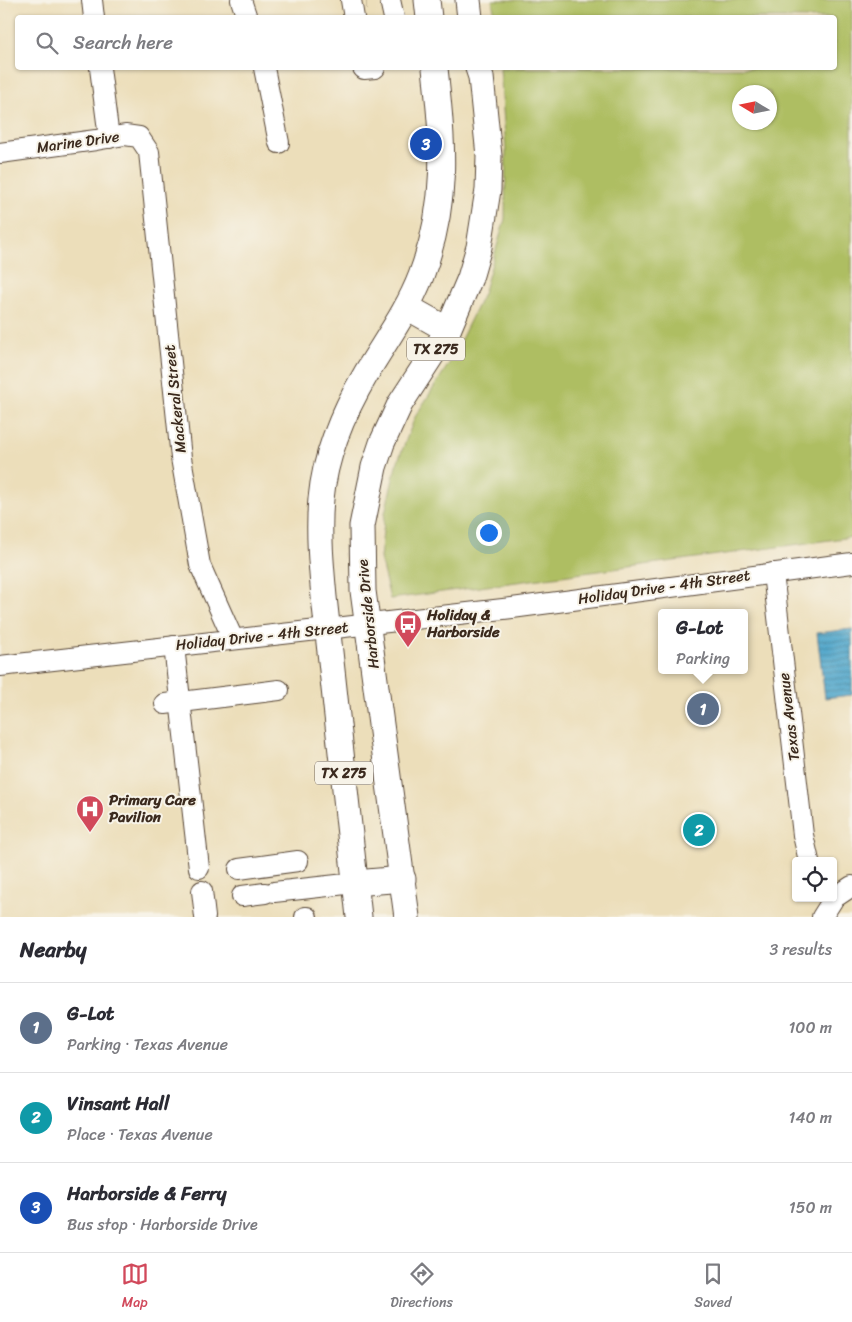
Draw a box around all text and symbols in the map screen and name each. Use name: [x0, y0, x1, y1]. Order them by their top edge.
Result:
search box: [15, 15, 837, 70]
text: Search here: [73, 26, 173, 59]
icon: search: [33, 29, 61, 57]
north arrow: [732, 85, 777, 130]
street label: Marine Drive: [35, 123, 121, 161]
pin: 3: [410, 125, 442, 163]
road number: TX 275: [407, 338, 465, 360]
street label: Mackeral Street: [156, 343, 194, 455]
your location: [476, 520, 502, 546]
street label: Harborside Drive: [349, 558, 387, 670]
street label: Holiday Drive - 4th Street: [576, 562, 752, 612]
place label: Holiday & Harborside: [426, 602, 500, 645]
bus stop icon: Holiday & Harborside: [393, 609, 423, 648]
popup: [658, 609, 748, 674]
text: G-Lot: [676, 611, 723, 644]
street label: Holiday Drive - 4th Street: [174, 614, 350, 658]
text: Parking: [676, 644, 730, 673]
street label: Texas Avenue: [771, 671, 807, 763]
pin: 1: [687, 690, 719, 728]
road number: TX 275: [315, 761, 373, 784]
place label: Primary Care Pavilion: [109, 787, 196, 830]
hospital icon: Primary Care Pavilion: [75, 794, 105, 833]
pin: 2: [683, 811, 715, 849]
map controls: [792, 857, 837, 902]
button: locate: [792, 857, 837, 902]
text: Nearby: [20, 931, 86, 969]
text: 3 results: [769, 935, 832, 964]
text: G-Lot: [67, 997, 114, 1030]
text: 1: [33, 1013, 39, 1042]
text: 100 m: [788, 1013, 832, 1042]
text: Parking · Texas Avenue: [67, 1030, 228, 1059]
text: Vinsant Hall: [67, 1087, 169, 1120]
text: 2: [31, 1103, 41, 1132]
text: 140 m: [789, 1103, 832, 1132]
text: Place · Texas Avenue: [67, 1120, 213, 1149]
text: Harborside & Ferry: [67, 1177, 227, 1210]
text: 3: [32, 1193, 40, 1222]
text: 150 m: [789, 1193, 832, 1222]
text: Bus stop · Harborside Drive: [67, 1210, 258, 1239]
tab: Map: [121, 1260, 149, 1315]
tab: Directions: [390, 1260, 453, 1315]
tab: Saved: [694, 1260, 731, 1315]

